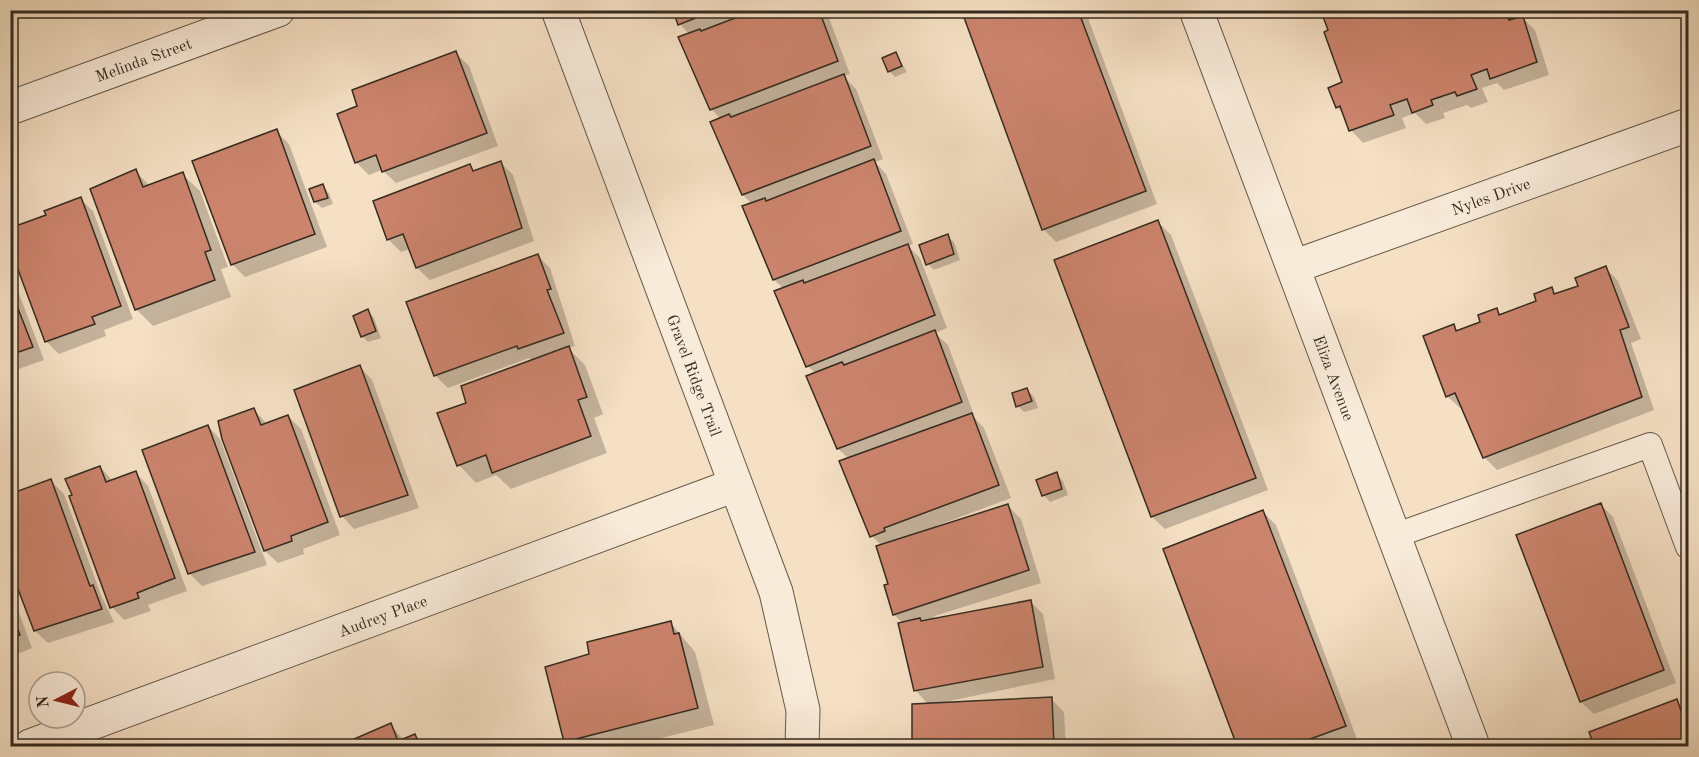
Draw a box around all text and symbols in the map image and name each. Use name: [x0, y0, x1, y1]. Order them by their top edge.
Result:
street label: Melinda Street: [94, 36, 195, 86]
street label: Nyles Drive: [1450, 176, 1533, 219]
street label: Gravel Ridge Trail: [663, 313, 723, 439]
street label: Eliza Avenue: [1309, 334, 1356, 423]
street label: Audrey Place: [337, 594, 430, 641]
north arrow: [27, 670, 87, 730]
text: N: [35, 694, 53, 709]

